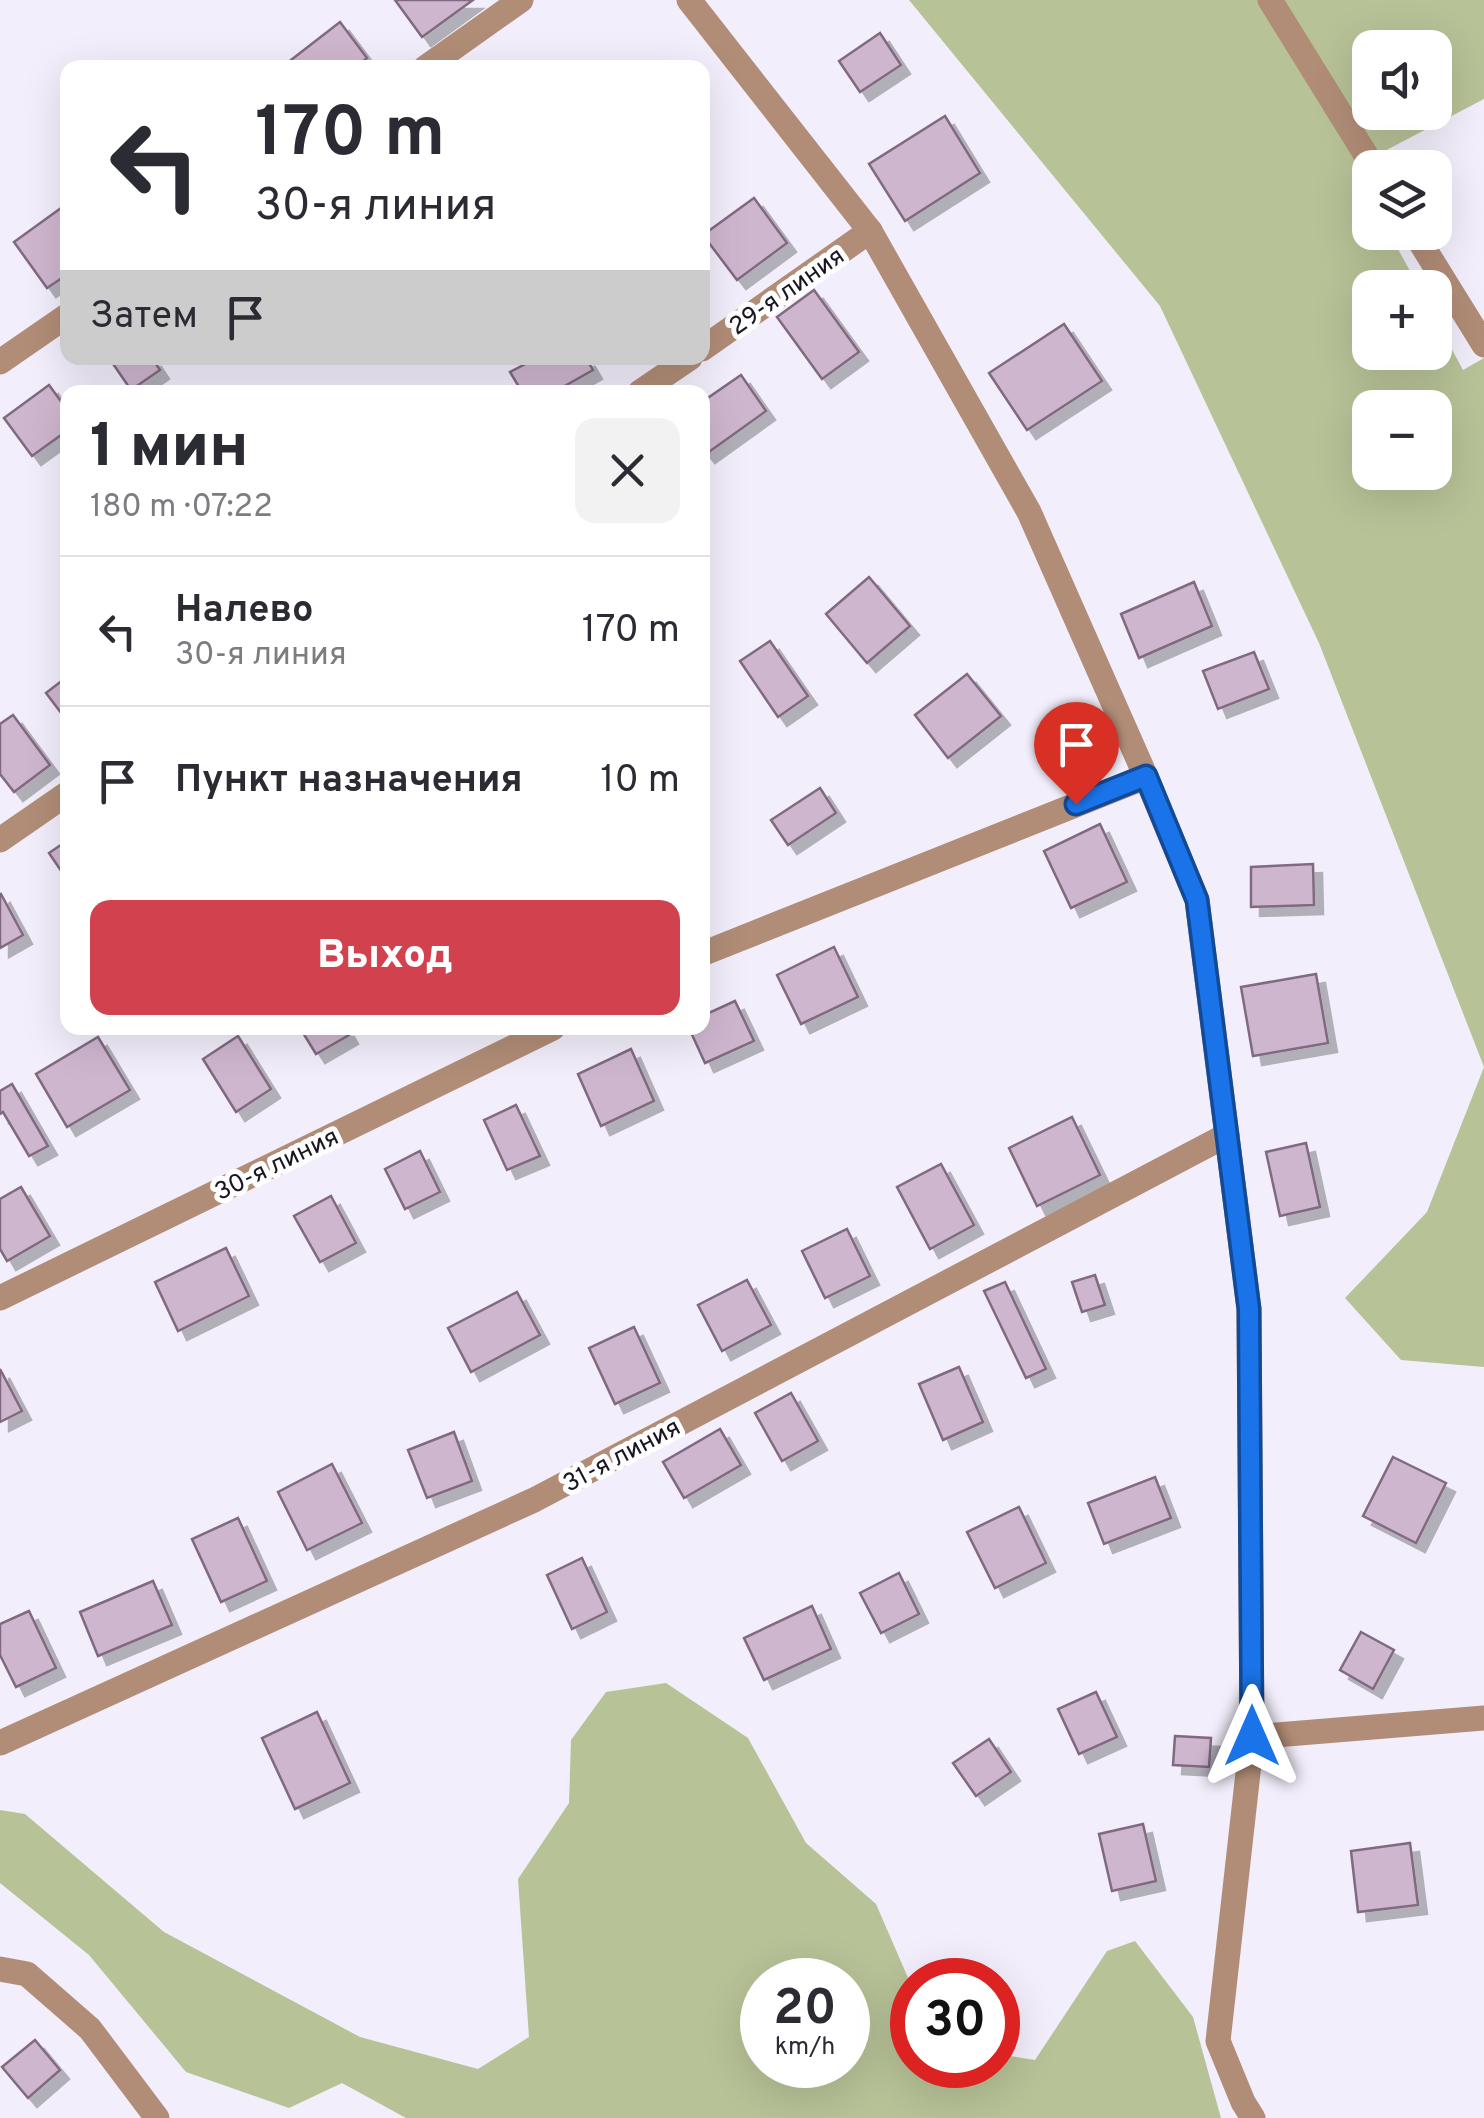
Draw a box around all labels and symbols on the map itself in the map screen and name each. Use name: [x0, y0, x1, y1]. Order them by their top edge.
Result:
street label: 29-я линия: [724, 241, 852, 344]
pin: [1034, 702, 1119, 805]
street label: 30-я линия: [210, 1122, 345, 1209]
street label: 31-я линия: [558, 1412, 687, 1501]
position arrow: [1200, 1684, 1304, 1788]
speed limit sign: 30: [890, 1958, 1020, 2088]

